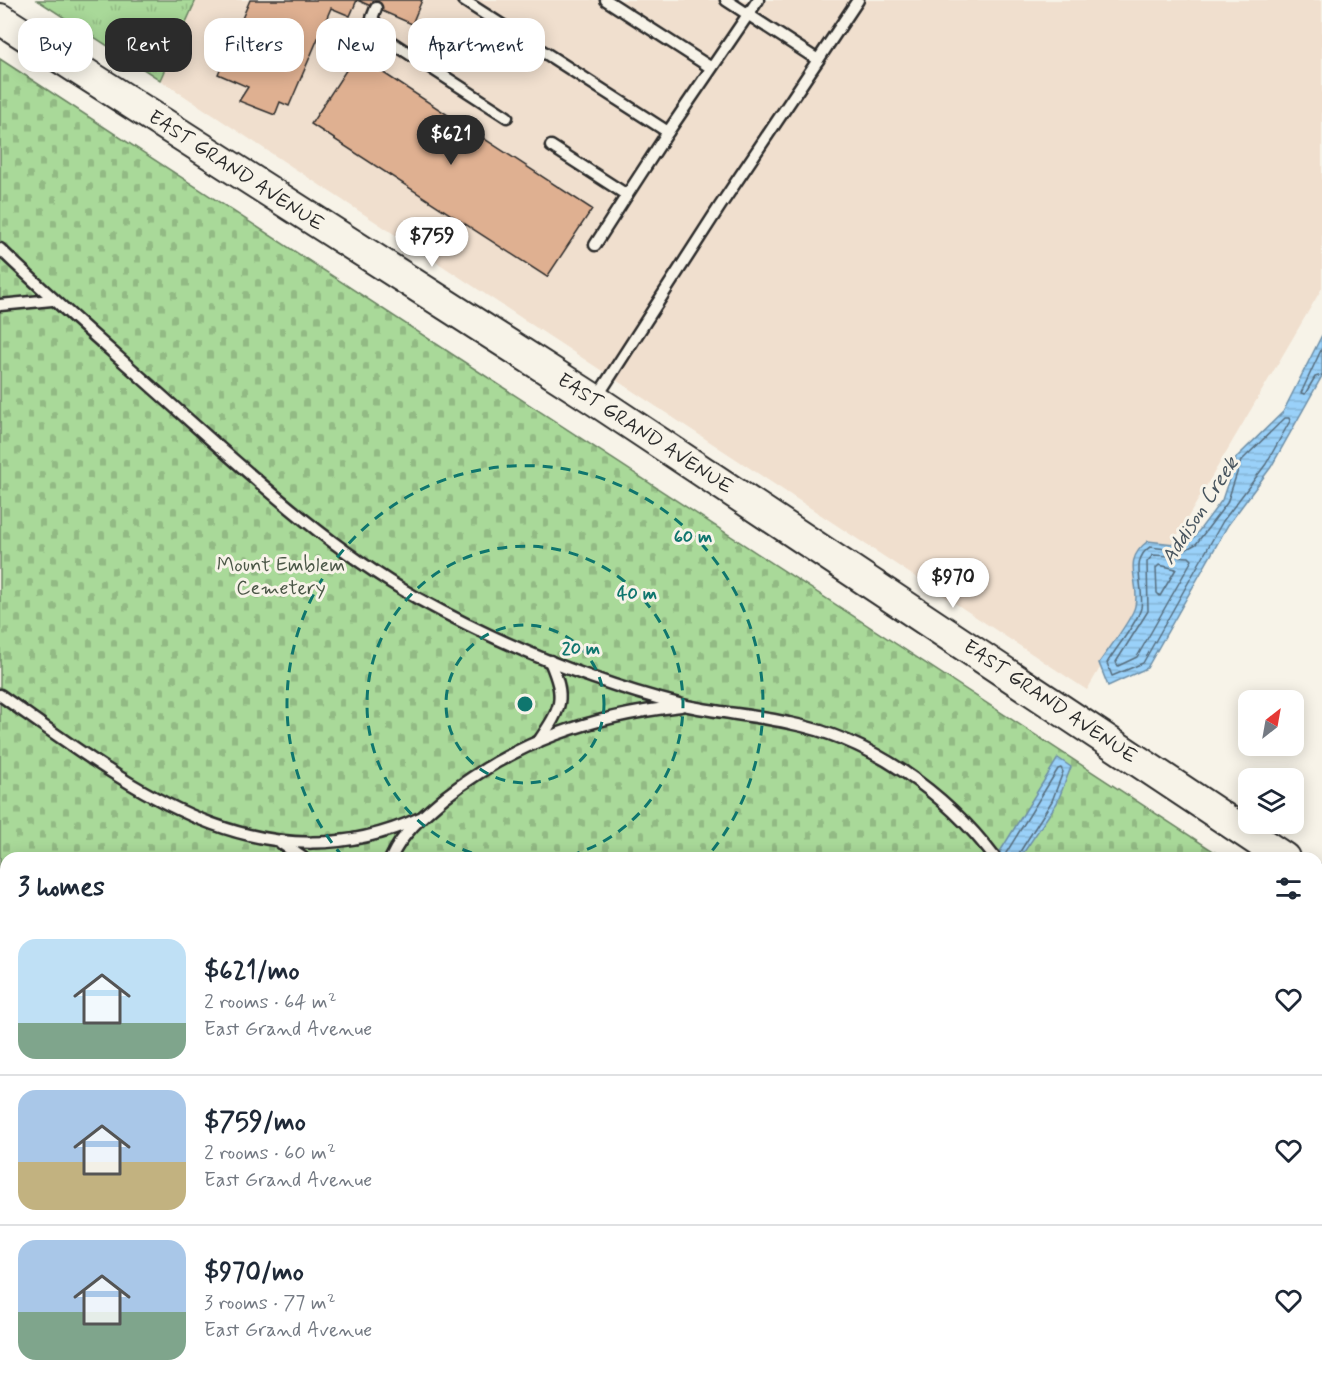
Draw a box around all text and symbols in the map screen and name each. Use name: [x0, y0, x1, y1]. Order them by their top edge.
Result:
chip: Buy: [18, 18, 93, 72]
chip: Rent: [105, 18, 192, 72]
chip: Filters: [204, 18, 304, 72]
chip: New: [316, 18, 396, 72]
chip: Apartment: [408, 18, 545, 72]
street label: EAST GRAND AVENUE: [143, 104, 329, 238]
pin: $621: [415, 115, 487, 166]
text: $621: [431, 121, 471, 148]
pin: $759: [396, 217, 468, 268]
text: $759: [409, 223, 455, 250]
street label: EAST GRAND AVENUE: [552, 367, 738, 501]
water label: Addison Creek: [1155, 451, 1246, 570]
text: 60 m: [674, 525, 712, 549]
park label: Mount Emblem Cemetery: [217, 552, 345, 602]
pin: $970: [917, 558, 989, 609]
text: $970: [931, 564, 975, 591]
text: 40 m: [617, 582, 657, 606]
street label: EAST GRAND AVENUE: [958, 634, 1142, 770]
text: 20 m: [562, 637, 600, 661]
north arrow: [1238, 690, 1304, 756]
map controls: [1238, 690, 1304, 834]
centre of rings: [515, 694, 535, 714]
button: layers: [1238, 768, 1304, 834]
text: 3 homes: [18, 871, 105, 905]
icon: filters: [1272, 872, 1305, 905]
text: $621/mo: [204, 955, 300, 989]
icon: home: [66, 963, 138, 1035]
icon: heart: [1272, 983, 1305, 1016]
text: 2 rooms · 64 m²: [204, 989, 337, 1016]
text: East Grand Avenue: [204, 1016, 372, 1043]
text: $759/mo: [204, 1106, 306, 1140]
icon: home: [66, 1114, 138, 1186]
icon: heart: [1272, 1134, 1305, 1167]
text: 2 rooms · 60 m²: [204, 1140, 336, 1167]
text: East Grand Avenue: [204, 1167, 372, 1194]
text: $970/mo: [204, 1256, 304, 1290]
icon: home: [66, 1264, 138, 1336]
icon: heart: [1272, 1284, 1305, 1317]
text: 3 rooms · 77 m²: [204, 1290, 336, 1317]
text: East Grand Avenue: [204, 1317, 372, 1344]

